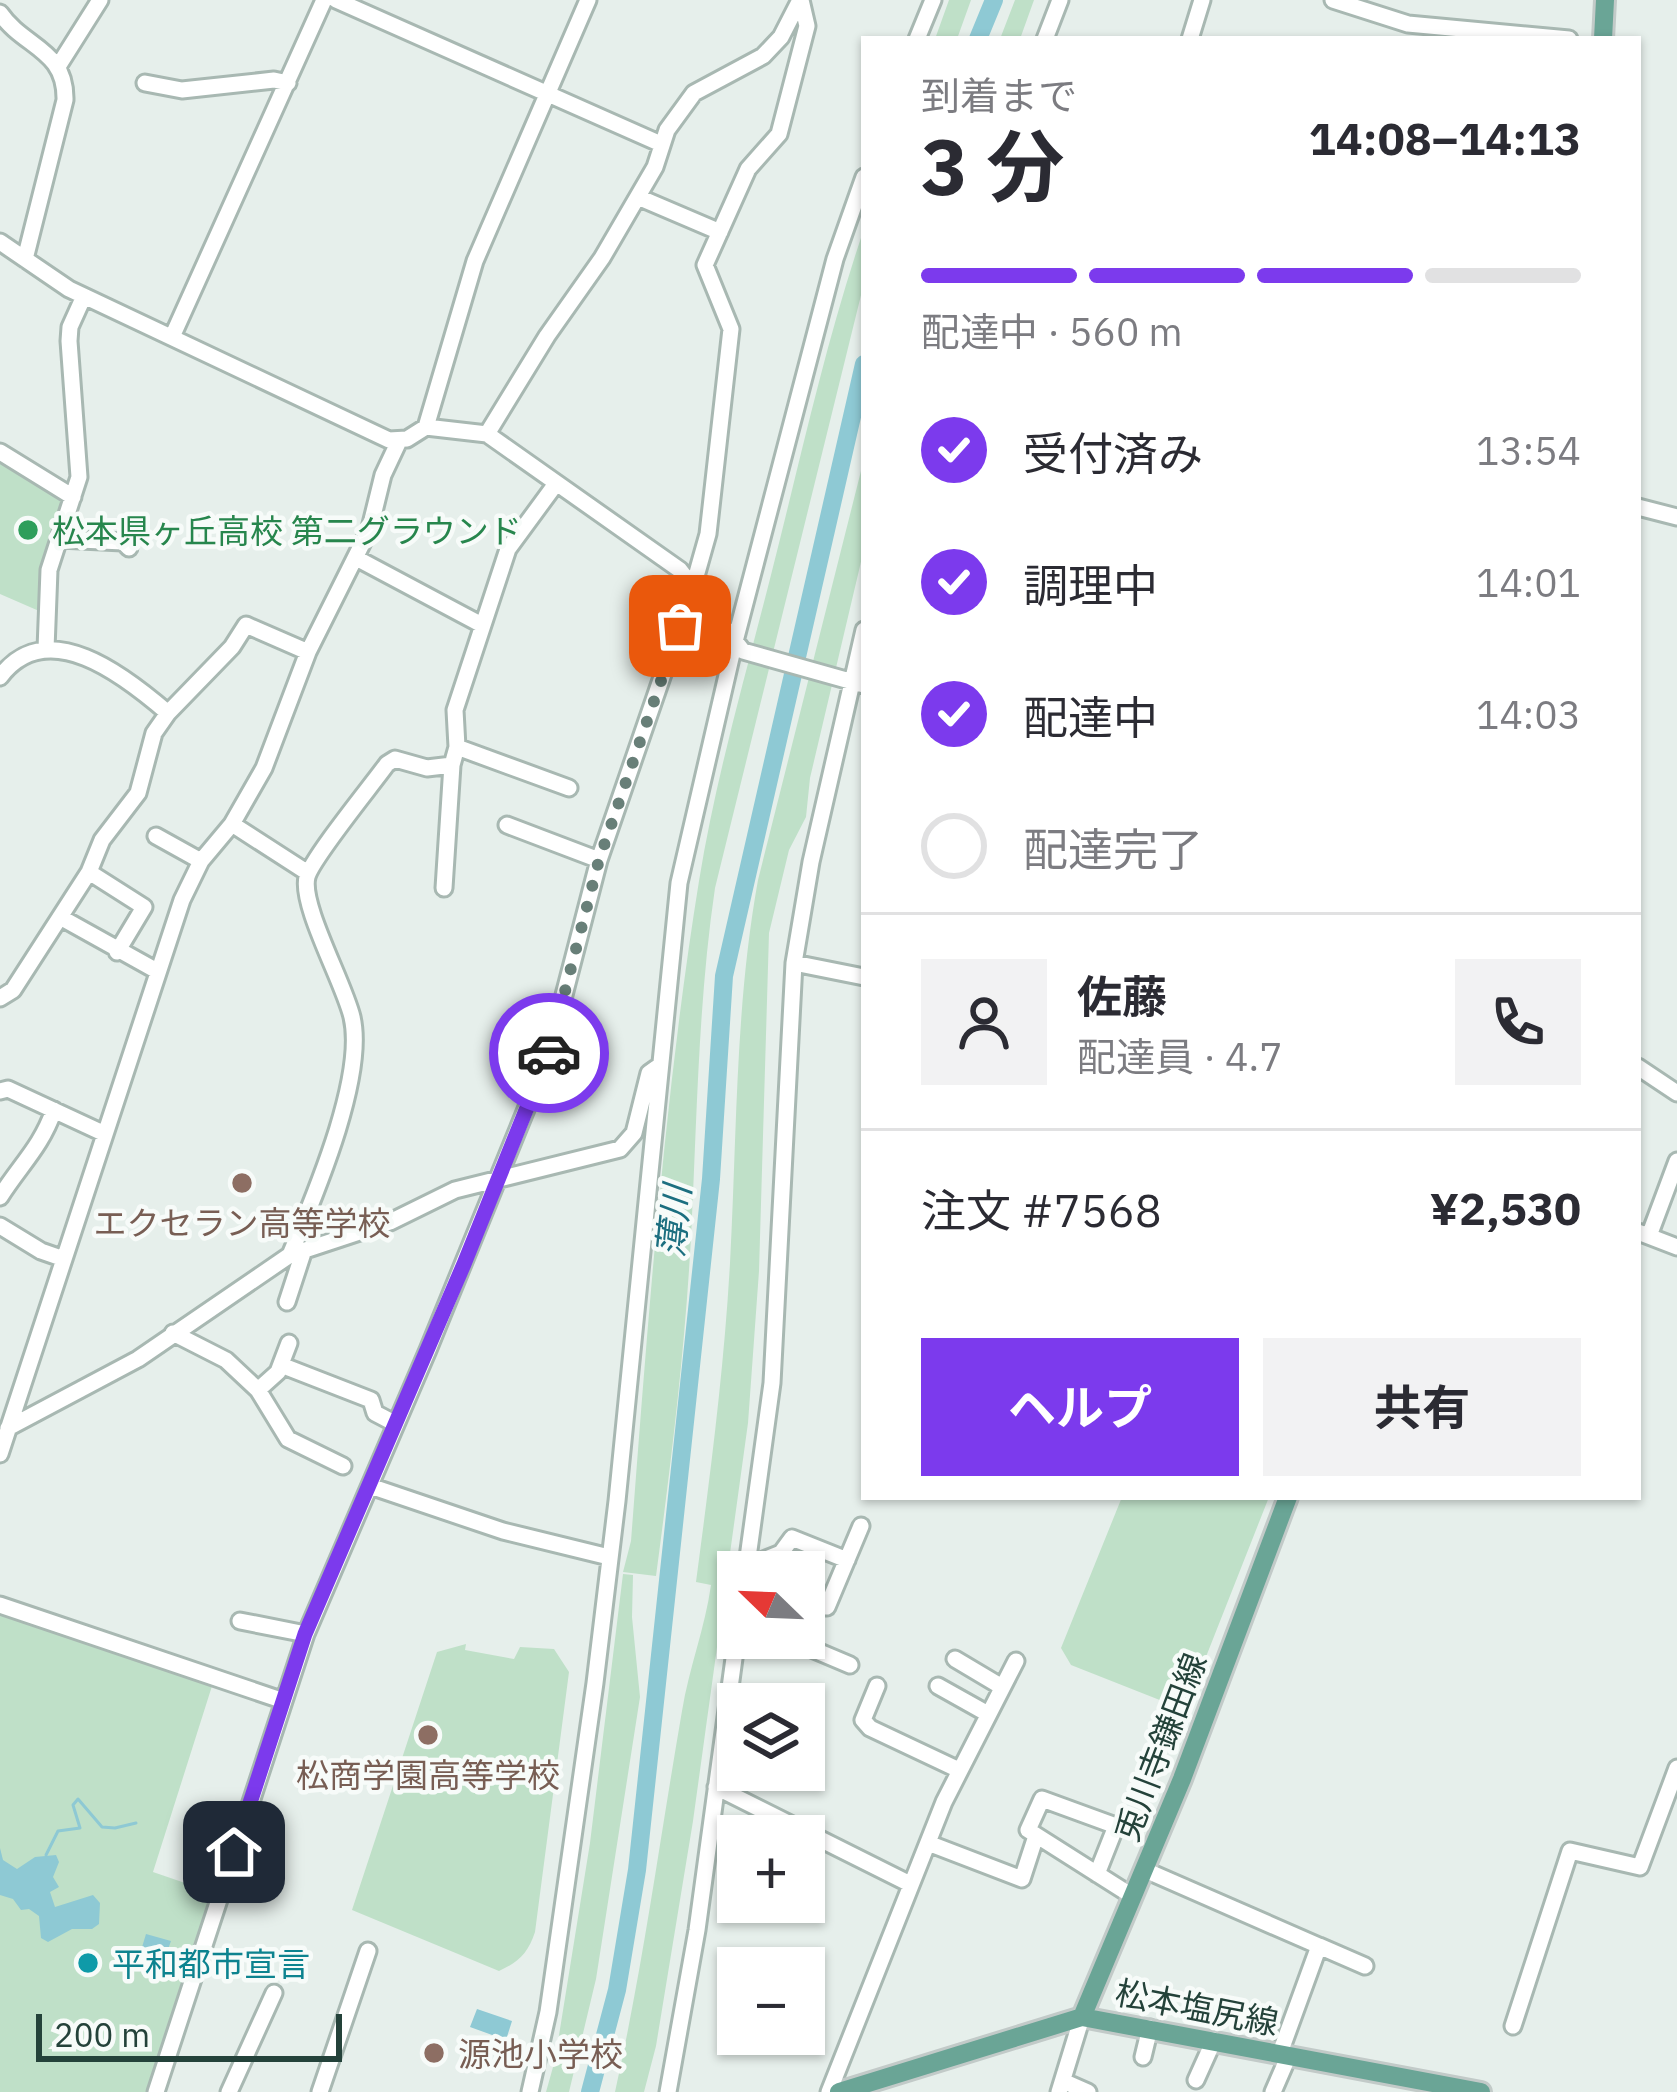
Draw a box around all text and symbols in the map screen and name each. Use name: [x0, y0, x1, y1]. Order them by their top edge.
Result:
text: 到着まで: [921, 70, 1077, 121]
text: 14:08–14:13: [1309, 109, 1581, 167]
text: 3 分: [921, 115, 1064, 216]
text: 配達中 · 560 m: [921, 306, 1183, 357]
icon: check: [921, 417, 987, 483]
text: 受付済み: [1023, 424, 1203, 482]
text: 13:54: [1476, 425, 1581, 476]
place label: 松本県ヶ丘高校 第二グラウンド: [52, 509, 522, 552]
marker: 松本県ヶ丘高校 第二グラウンド: [15, 517, 41, 543]
icon: check: [921, 549, 987, 615]
text: 調理中: [1023, 556, 1158, 614]
text: 14:01: [1476, 557, 1581, 608]
pin: [629, 575, 731, 677]
icon: bag: [647, 593, 713, 659]
icon: check: [921, 681, 987, 747]
text: 配達中: [1023, 688, 1158, 746]
text: 14:03: [1476, 689, 1581, 740]
text: 配達完了: [1023, 820, 1203, 878]
button: person: [921, 959, 1047, 1085]
button: phone: [1455, 959, 1581, 1085]
text: 佐藤: [1077, 967, 1167, 1025]
courier: [489, 993, 609, 1113]
icon: car: [516, 1020, 582, 1086]
text: 配達員 · 4.7: [1077, 1031, 1283, 1082]
marker: エクセラン高等学校: [229, 1170, 255, 1196]
water label: 薄川: [646, 1179, 701, 1259]
text: ¥2,530: [1430, 1179, 1581, 1237]
text: 注文 #7568: [921, 1181, 1162, 1239]
place label: エクセラン高等学校: [94, 1201, 391, 1244]
button: ヘルプ: [921, 1338, 1239, 1476]
button: 共有: [1263, 1338, 1581, 1476]
north arrow: [717, 1551, 825, 1659]
map controls: [717, 1551, 825, 2055]
street label: 兎川寺鎌田線: [1104, 1647, 1216, 1847]
button: layers: [717, 1683, 825, 1791]
marker: 松商学園高等学校: [415, 1722, 441, 1748]
place label: 松商学園高等学校: [296, 1753, 560, 1796]
pin: [183, 1801, 285, 1903]
button: +: [717, 1815, 825, 1923]
icon: home: [201, 1819, 267, 1885]
place label: 平和都市宣言: [112, 1942, 310, 1985]
button: −: [717, 1947, 825, 2055]
marker: 平和都市宣言: [75, 1950, 101, 1976]
street label: 松本塩尻線: [1112, 1970, 1282, 2044]
scale bar: [36, 2008, 342, 2061]
text: 200 m: [54, 2013, 150, 2056]
place label: 源池小学校: [458, 2032, 623, 2075]
marker: 源池小学校: [421, 2040, 447, 2066]

